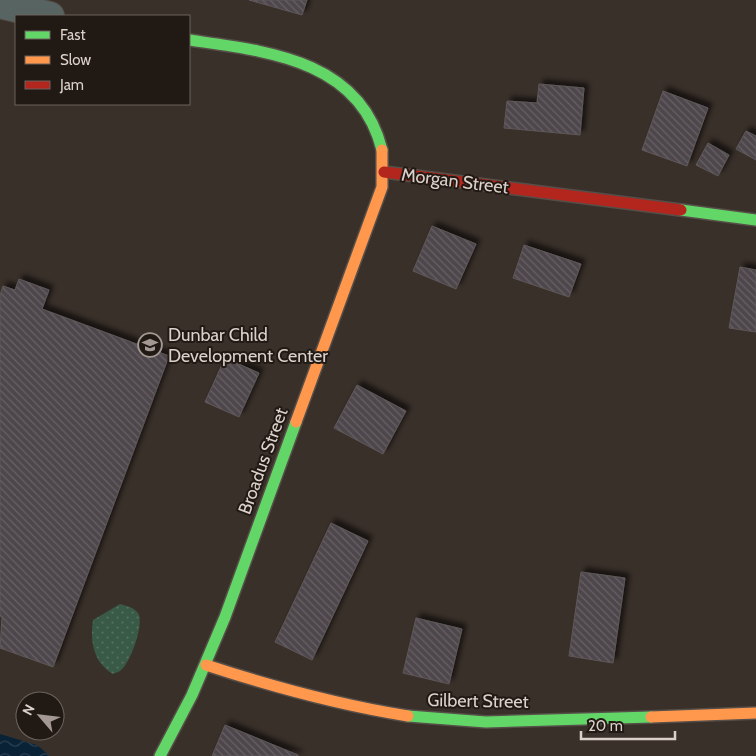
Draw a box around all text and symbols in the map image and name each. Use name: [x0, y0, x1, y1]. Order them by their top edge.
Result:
legend: [15, 15, 190, 105]
text: Fast: [60, 26, 85, 44]
text: Slow: [60, 51, 91, 69]
text: Jam: [59, 76, 84, 94]
street label: Morgan Street: [400, 164, 510, 198]
place label: Dunbar Child Development Center: [168, 324, 328, 367]
school or university icon: Dunbar Child Development Center: [137, 332, 163, 358]
street label: Broadus Street: [234, 405, 292, 517]
street label: Gilbert Street: [427, 689, 529, 713]
north arrow: [15, 691, 65, 741]
text: N: [18, 701, 39, 718]
scale bar: [581, 708, 675, 740]
text: 20 m: [588, 717, 623, 735]

